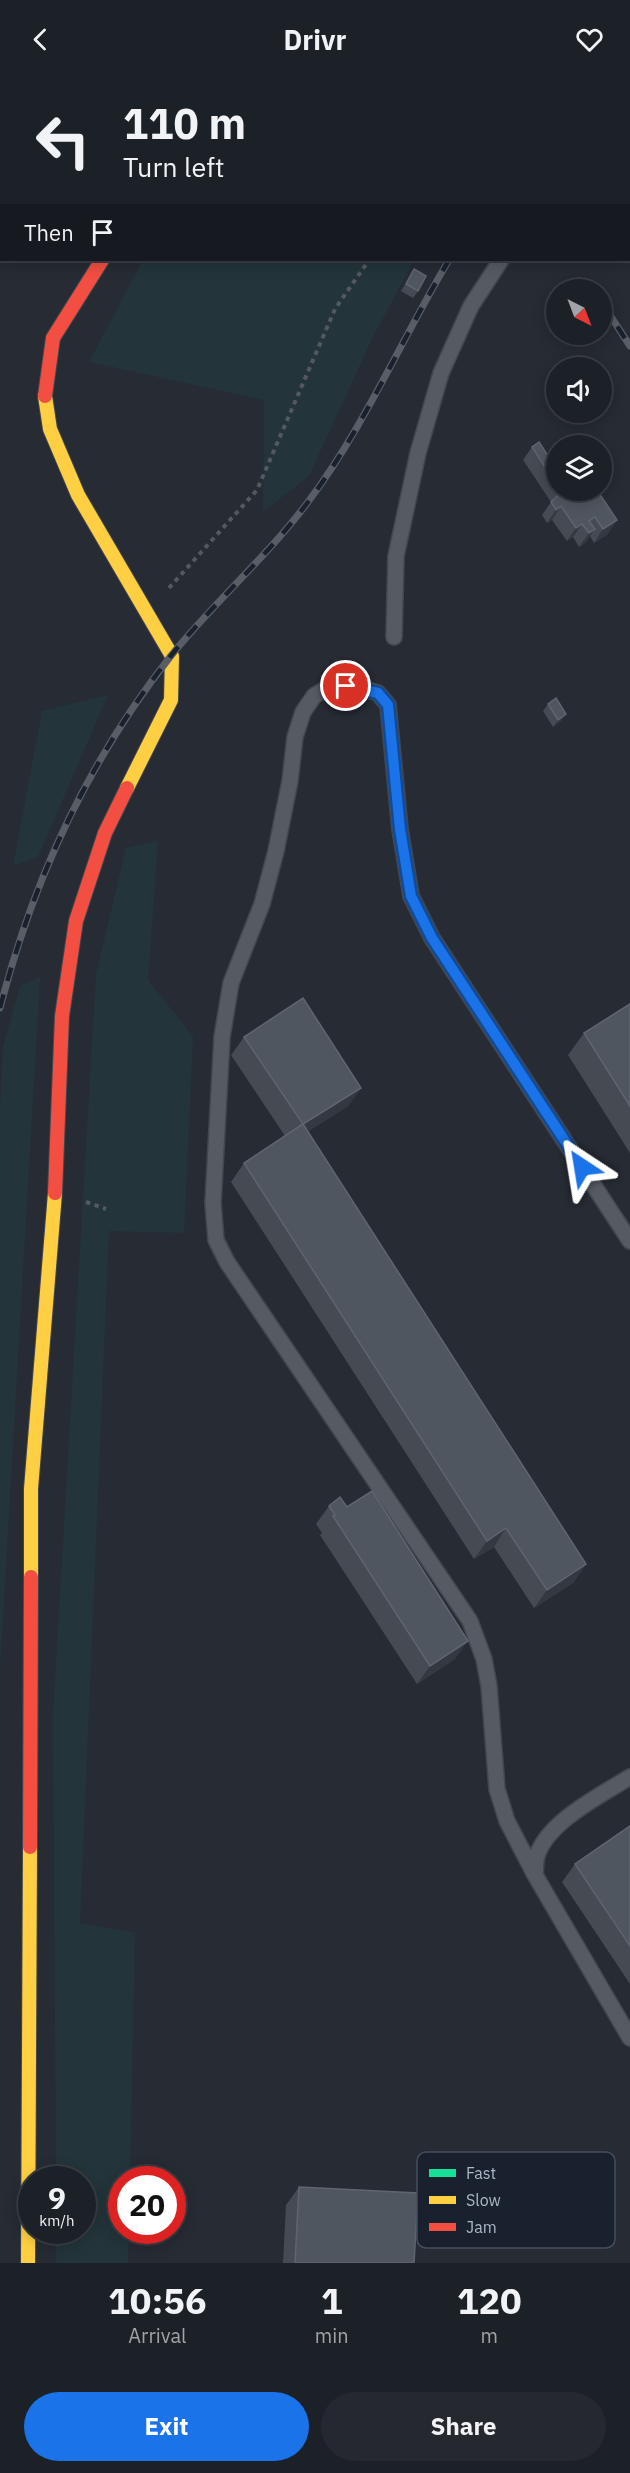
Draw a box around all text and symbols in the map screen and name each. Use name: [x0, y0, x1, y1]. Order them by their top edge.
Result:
text: Drivr: [284, 22, 346, 57]
icon: back: [24, 23, 57, 56]
icon: heart: [573, 23, 606, 56]
text: 110 m: [123, 96, 246, 151]
icon: left: [24, 102, 102, 180]
text: Turn left: [123, 149, 224, 184]
icon: arrive: [86, 216, 119, 249]
text: Then: [24, 218, 74, 247]
north arrow: [546, 279, 612, 345]
map controls: [546, 279, 612, 501]
button: sound: [546, 357, 612, 423]
button: layers: [546, 435, 612, 501]
pin: [320, 660, 371, 711]
icon: arrive: [329, 669, 362, 702]
position arrow: [550, 1135, 614, 1199]
legend: [417, 2152, 615, 2248]
text: Fast: [466, 2163, 496, 2183]
speed limit sign: 20: [108, 2166, 186, 2244]
text: 9: [48, 2178, 66, 2217]
text: Slow: [466, 2190, 501, 2210]
text: km/h: [39, 2211, 75, 2230]
text: Jam: [466, 2217, 497, 2237]
text: 10:56: [108, 2277, 207, 2324]
text: 1: [321, 2277, 343, 2324]
text: 120: [457, 2277, 522, 2324]
text: Arrival: [128, 2322, 187, 2349]
text: min: [315, 2322, 349, 2349]
text: m: [481, 2322, 498, 2349]
button: Exit: [24, 2392, 309, 2461]
button: Share: [321, 2392, 606, 2461]

